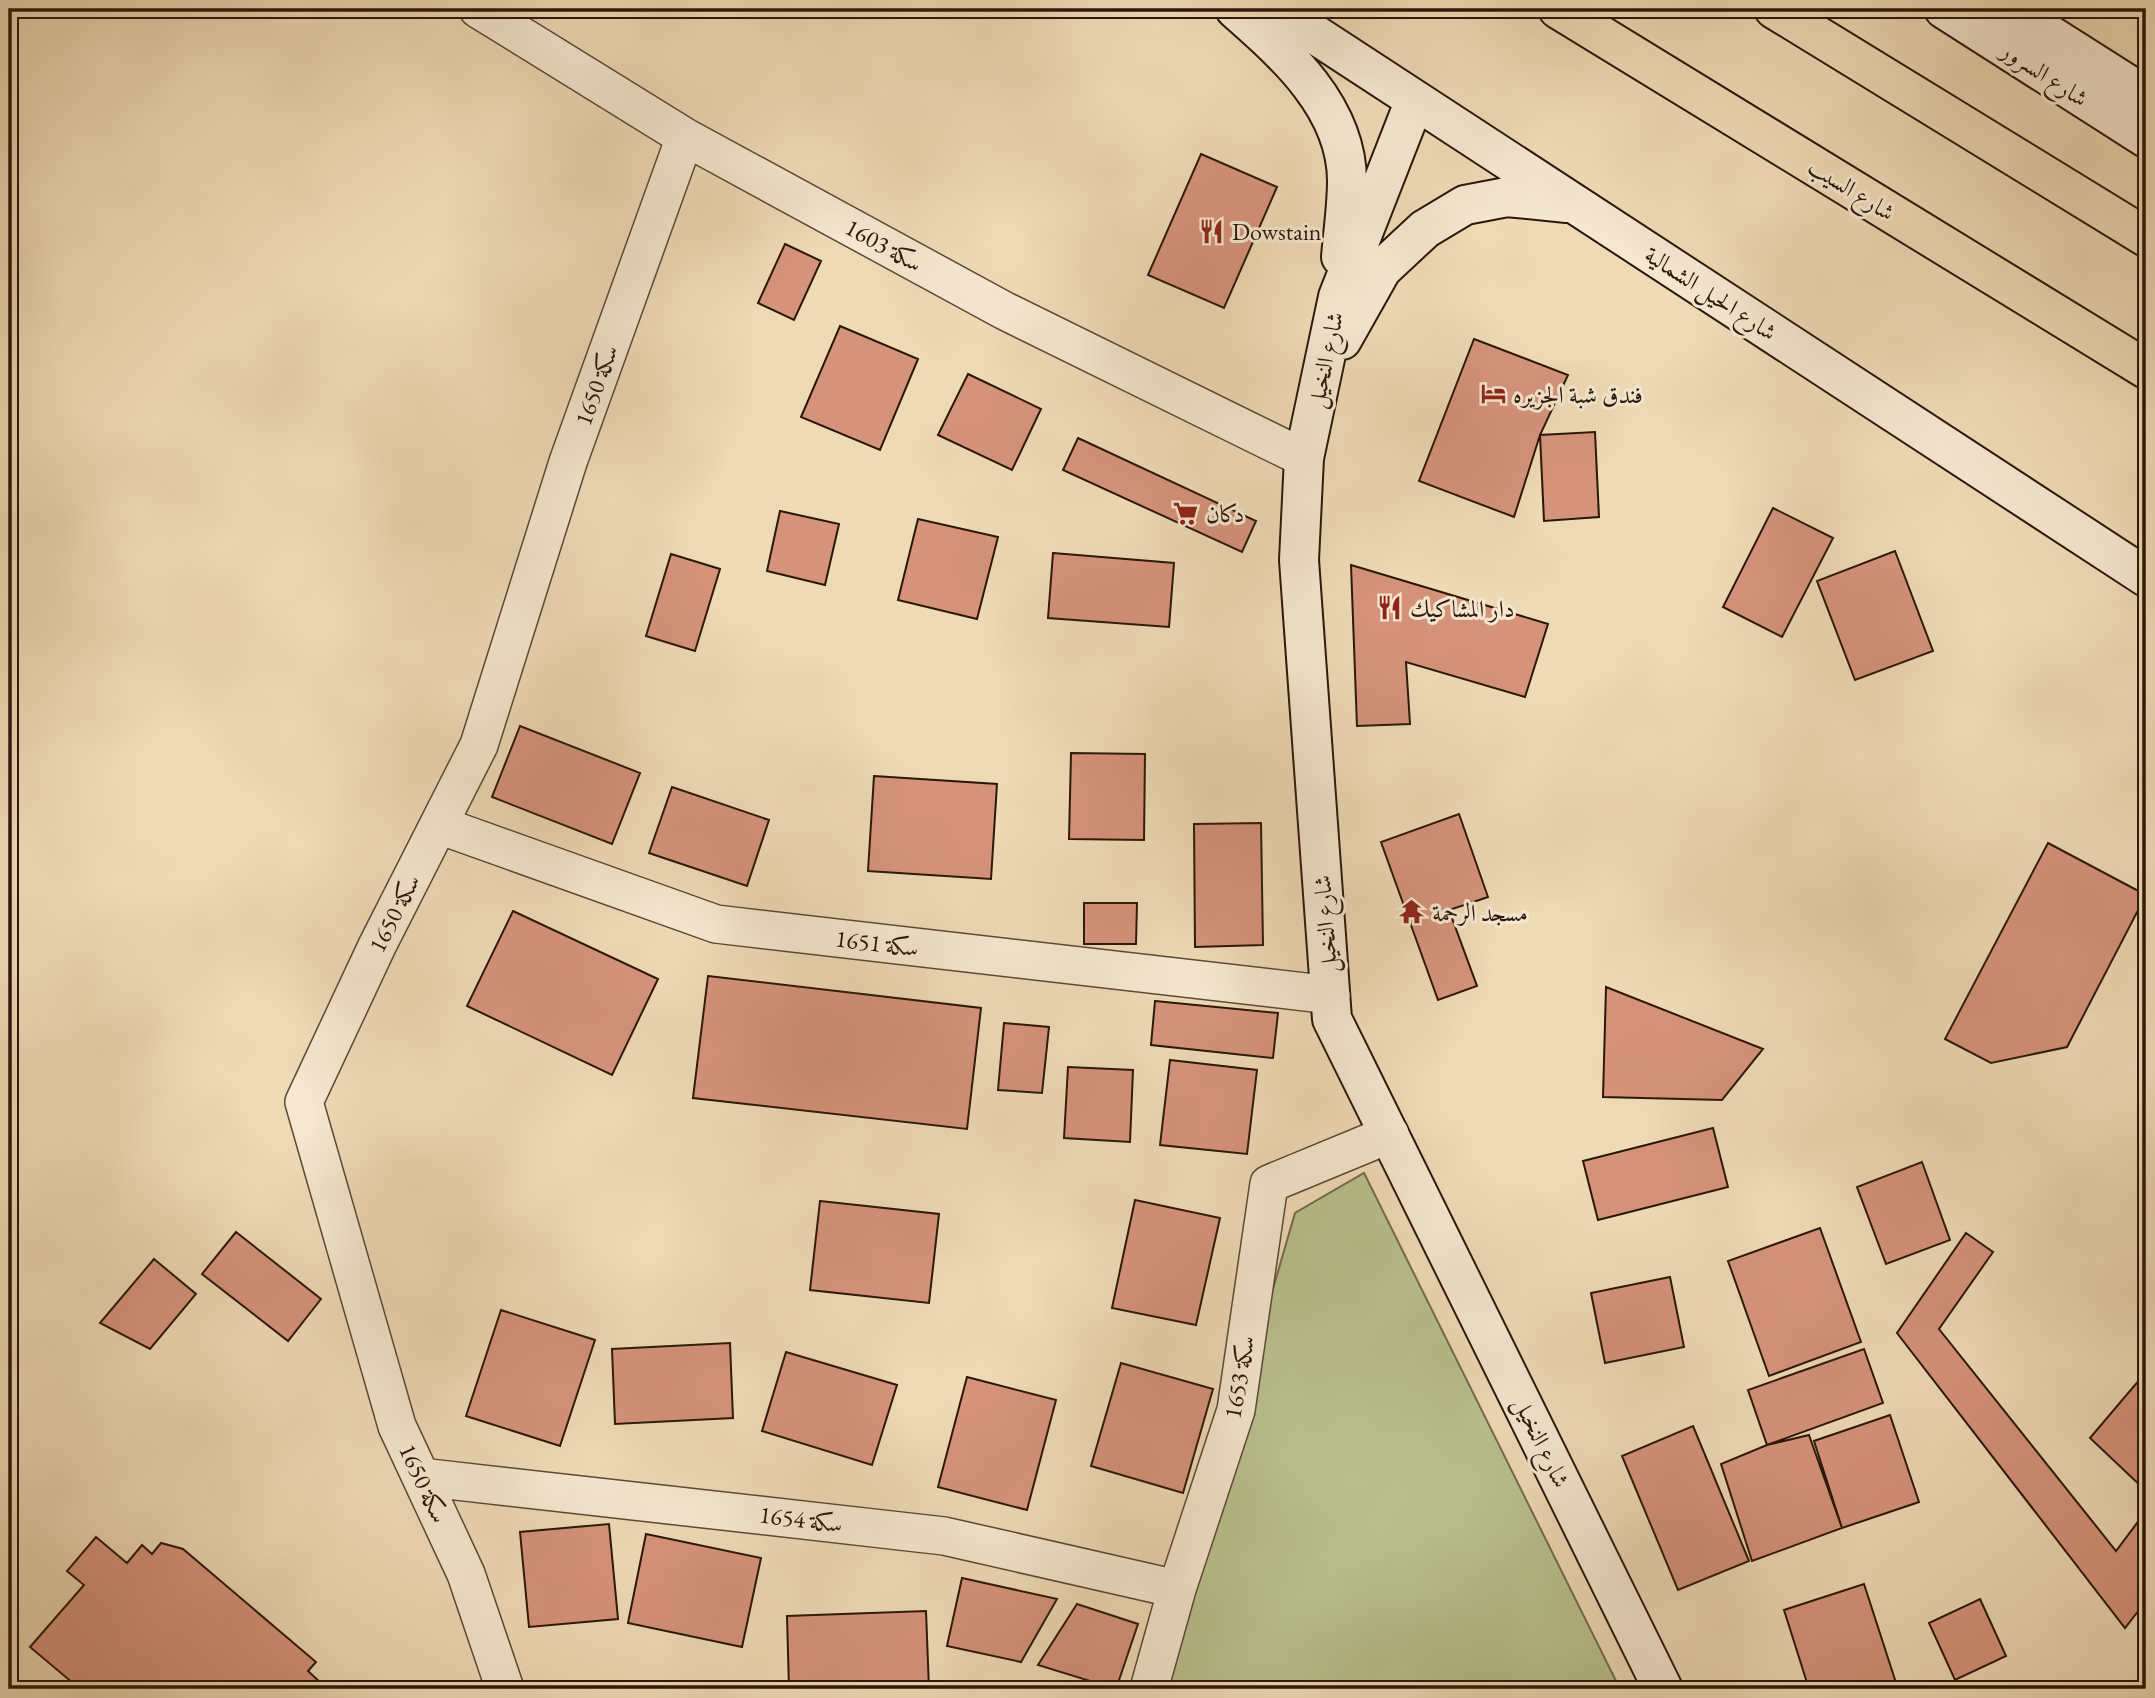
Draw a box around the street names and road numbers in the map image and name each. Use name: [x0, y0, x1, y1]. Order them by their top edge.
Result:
street label: شارع السرور: [1991, 33, 2094, 118]
street label: شارع السيب: [1800, 150, 1901, 232]
street label: سكة 1603: [840, 211, 928, 279]
street label: شارع الحيل الشمالية: [1636, 239, 1783, 352]
street label: شارع النخيل: [1300, 309, 1355, 412]
street label: سكة 1650: [567, 340, 625, 430]
street label: سكة 1650: [361, 869, 427, 957]
street label: شارع النخيل: [1306, 874, 1349, 974]
street label: سكة 1651: [834, 923, 920, 963]
street label: سكة 1653: [1216, 1333, 1262, 1421]
street label: شارع النخيل: [1502, 1391, 1577, 1495]
street label: سكة 1650: [392, 1439, 456, 1527]
street label: سكة 1654: [758, 1499, 844, 1539]

